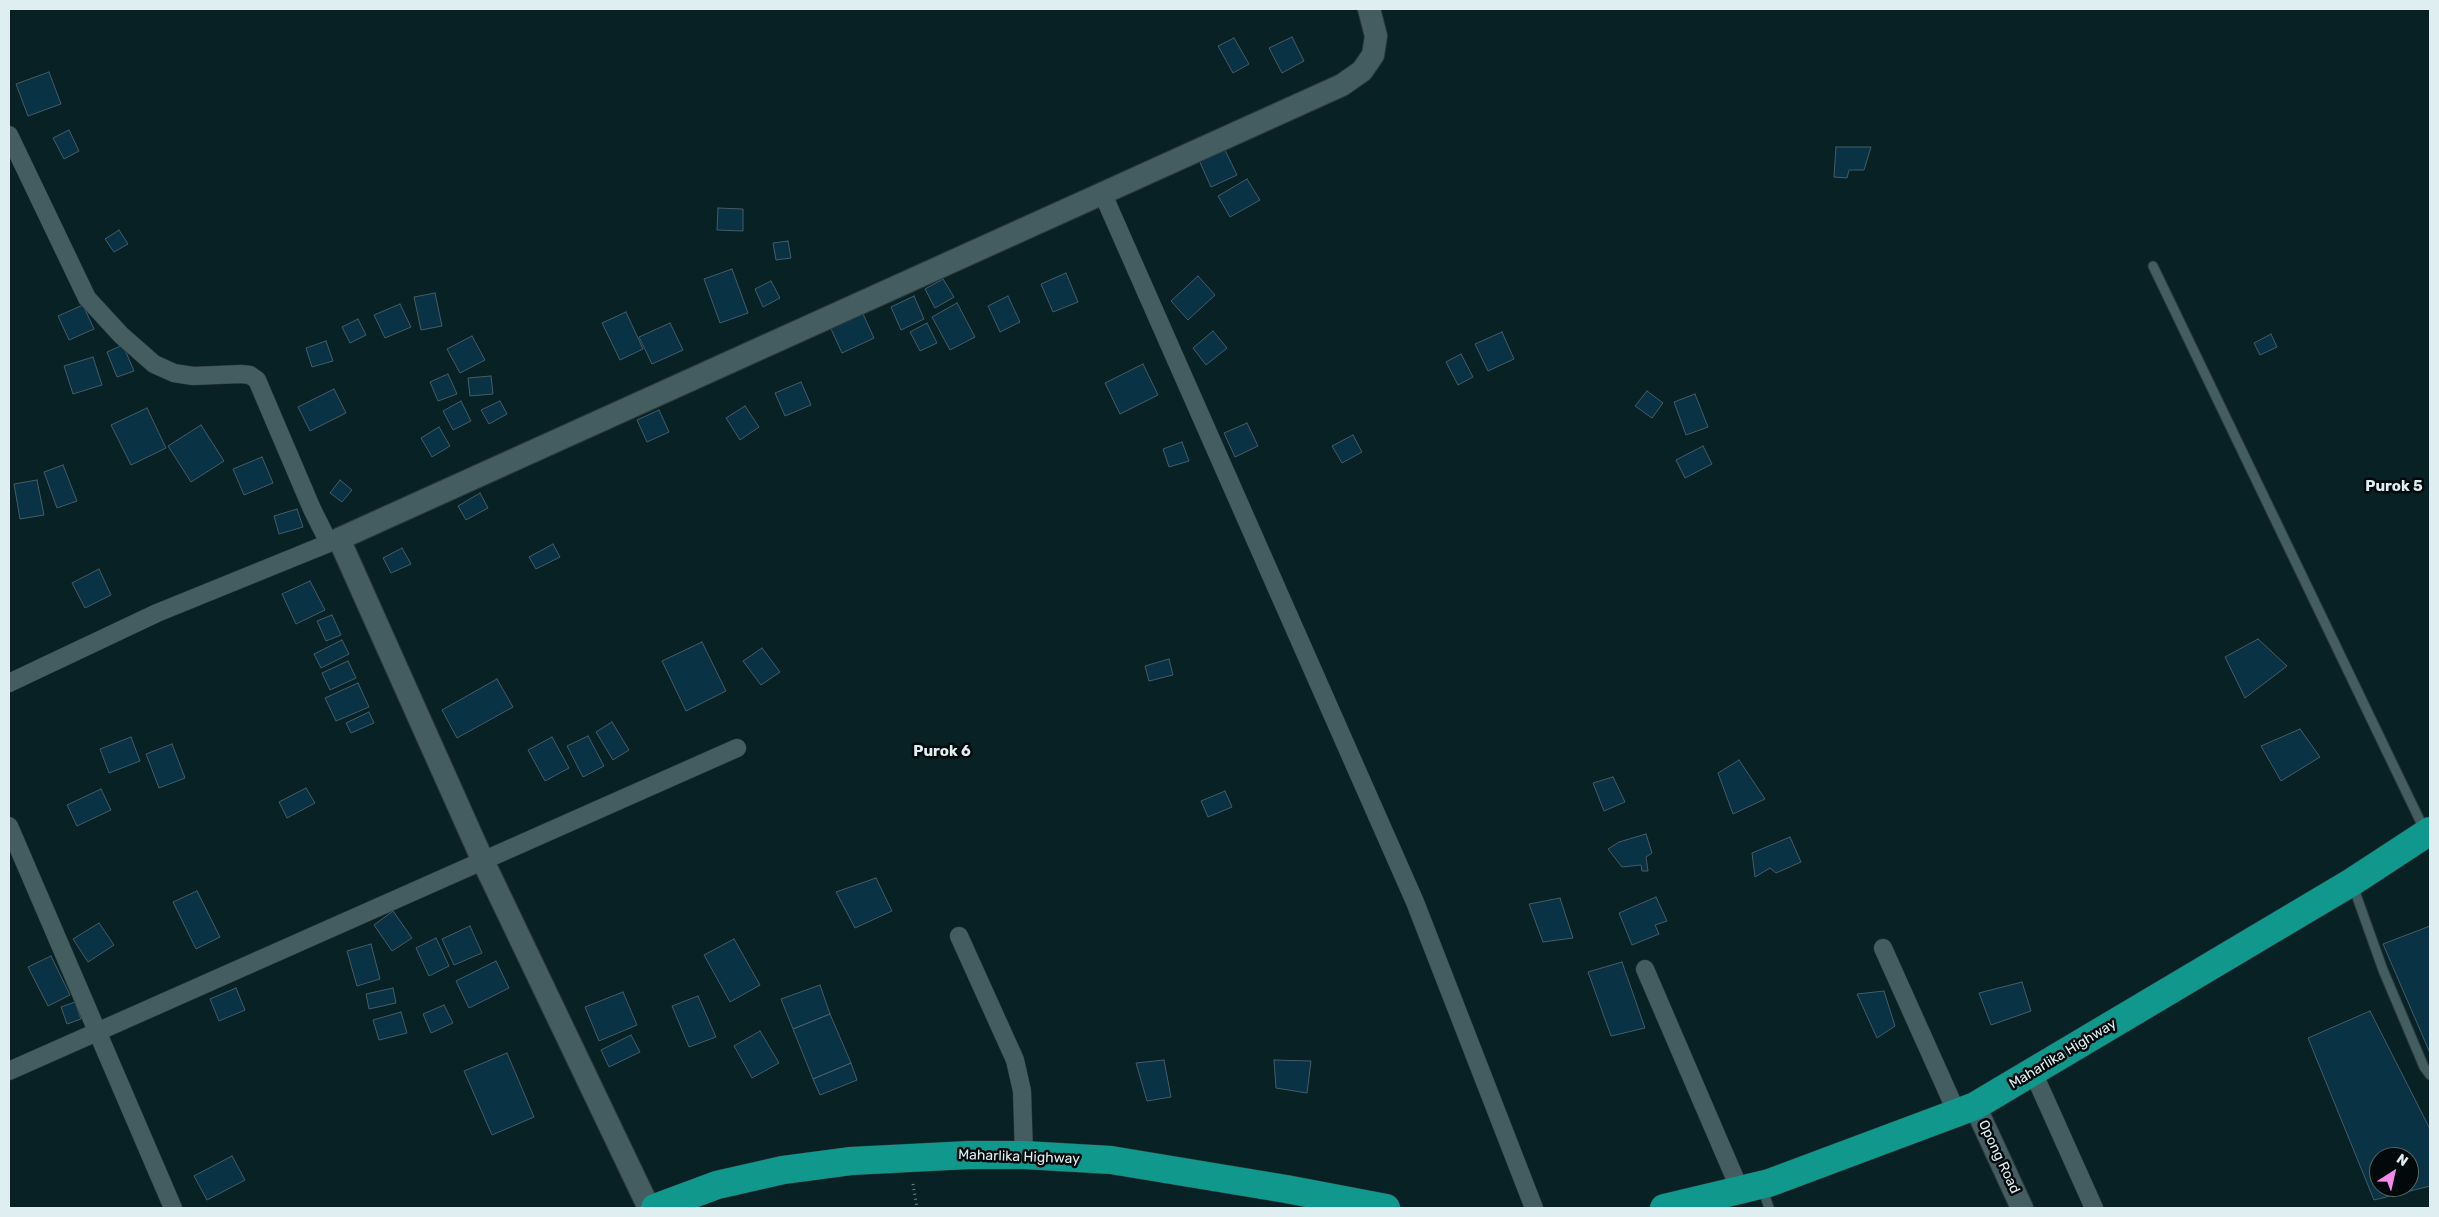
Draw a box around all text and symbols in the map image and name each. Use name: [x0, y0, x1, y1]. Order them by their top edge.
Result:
district label: Purok 5: [2365, 478, 2423, 496]
district label: Purok 6: [913, 743, 971, 761]
street label: Maharlika Highway: [2006, 1015, 2120, 1093]
street label: Opong Road: [1975, 1118, 2023, 1196]
street label: Maharlika Highway: [958, 1146, 1080, 1168]
north arrow: [2369, 1147, 2419, 1197]
text: N: [2393, 1150, 2411, 1170]

